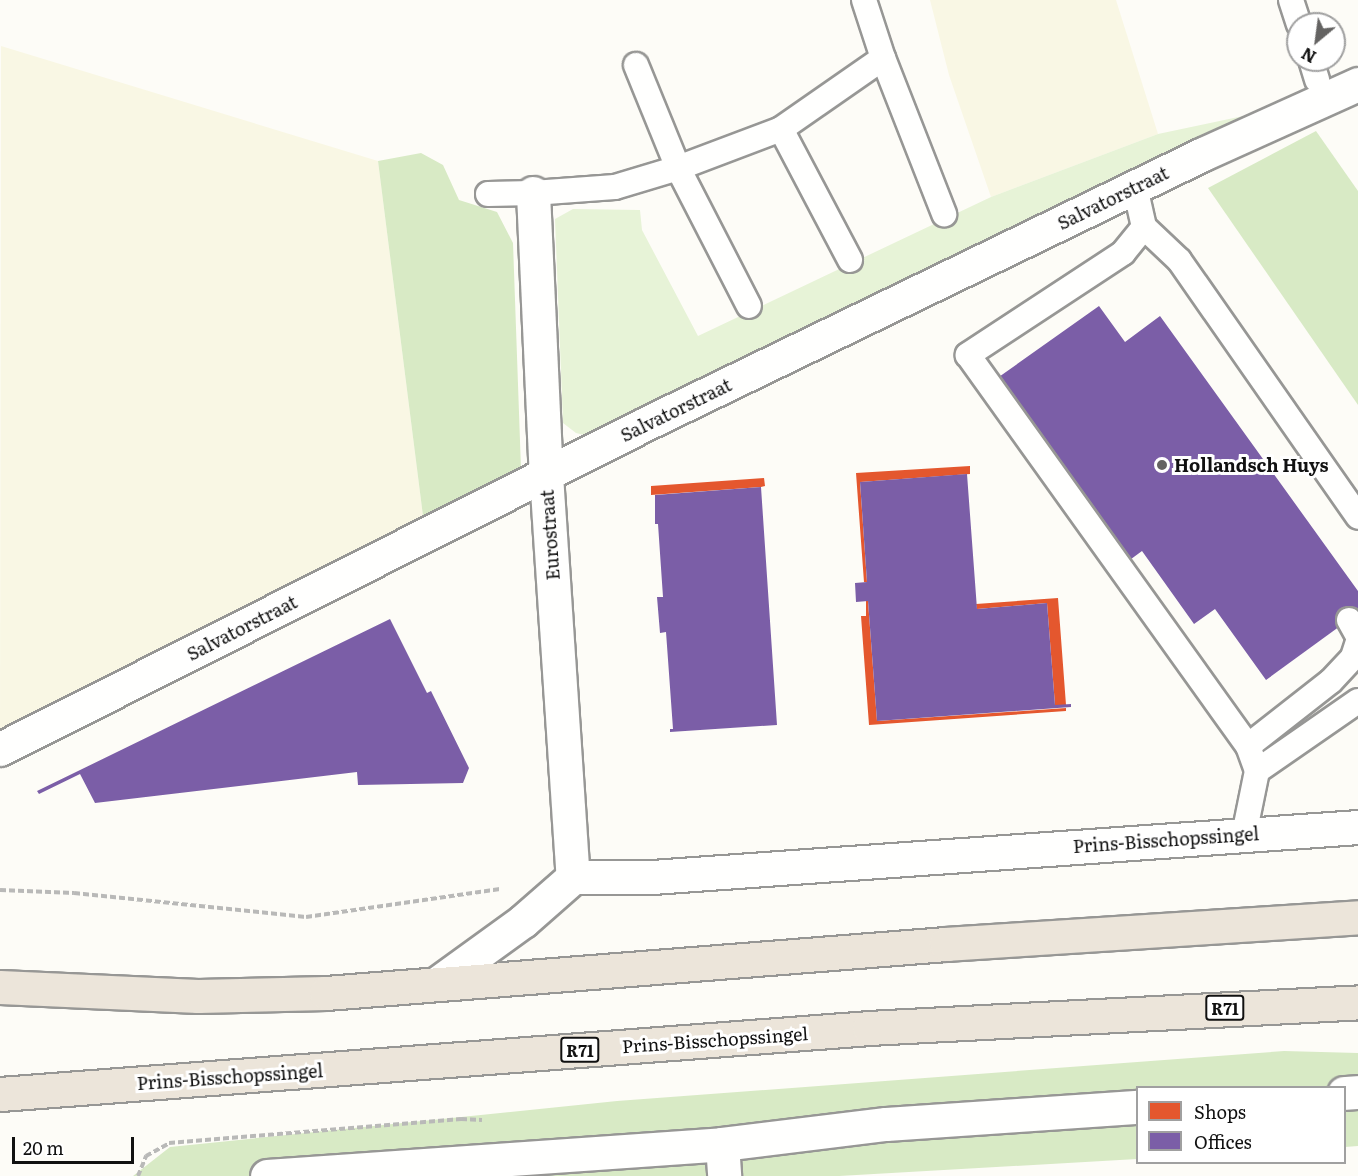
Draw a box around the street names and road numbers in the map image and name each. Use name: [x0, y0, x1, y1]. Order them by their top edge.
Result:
street label: Salvatorstraat: [1054, 162, 1172, 234]
street label: Salvatorstraat: [617, 374, 735, 446]
street label: Eurostraat: [536, 489, 564, 581]
street label: Salvatorstraat: [183, 591, 301, 665]
street label: Prins-Bisschopssingel: [1072, 823, 1260, 857]
road number: R71: [1204, 995, 1246, 1021]
street label: Prins-Bisschopssingel: [621, 1023, 809, 1057]
road number: R71: [559, 1037, 601, 1063]
street label: Prins-Bisschopssingel: [136, 1060, 324, 1094]

